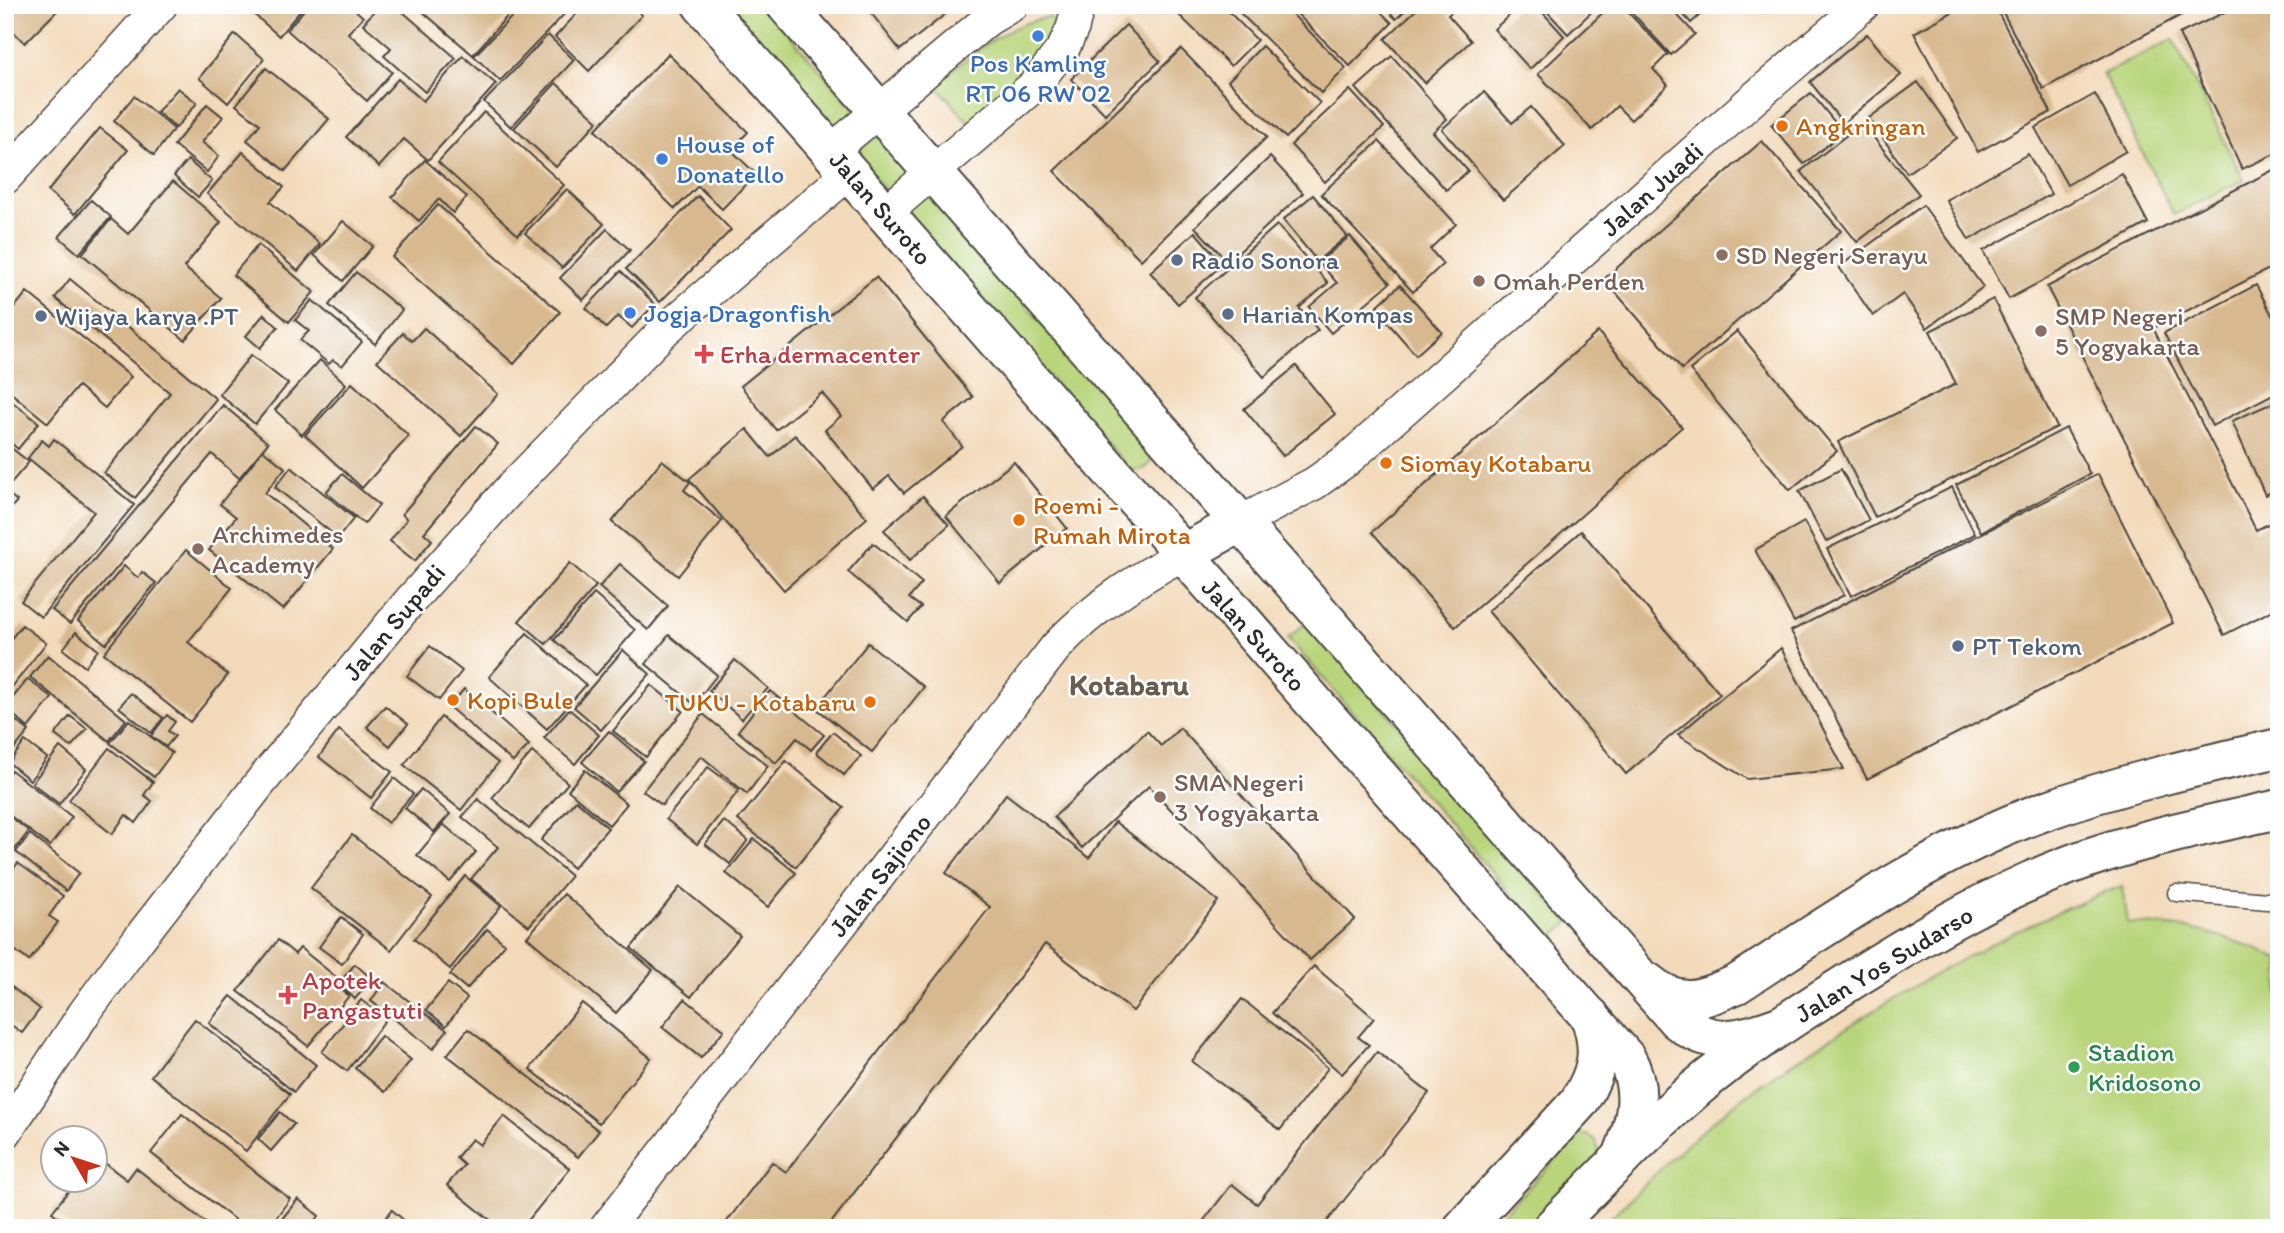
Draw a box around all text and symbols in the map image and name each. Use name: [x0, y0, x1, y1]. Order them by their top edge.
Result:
marker: Pos Kamling RT 06 RW 02: [1030, 28, 1046, 44]
place label: Pos Kamling RT 06 RW 02: [965, 47, 1111, 109]
place label: Angkringan: [1796, 110, 1926, 142]
marker: Angkringan: [1774, 118, 1790, 134]
place label: House of Donatello: [676, 128, 784, 190]
street label: Jalan Juadi: [1594, 135, 1710, 243]
street label: Jalan Suroto: [823, 144, 939, 272]
marker: House of Donatello: [654, 151, 670, 167]
place label: SD Negeri Serayu: [1736, 239, 1928, 271]
place label: Radio Sonora: [1191, 244, 1340, 276]
marker: SD Negeri Serayu: [1714, 247, 1730, 263]
marker: Radio Sonora: [1169, 252, 1185, 268]
place label: Omah Perden: [1493, 265, 1645, 297]
marker: Omah Perden: [1471, 273, 1487, 289]
place label: Jogja Dragonfish: [644, 297, 831, 329]
place label: Harian Kompas: [1242, 298, 1414, 330]
place label: Wijaya karya .PT: [55, 300, 239, 332]
place label: SMP Negeri 5 Yogyakarta: [2055, 300, 2200, 362]
marker: Jogja Dragonfish: [622, 305, 638, 321]
marker: Harian Kompas: [1220, 306, 1236, 322]
marker: Wijaya karya .PT: [33, 308, 49, 324]
marker: SMP Negeri 5 Yogyakarta: [2033, 323, 2049, 339]
place label: Erha dermacenter: [720, 338, 921, 370]
marker: Erha dermacenter: [694, 344, 714, 364]
place label: Siomay Kotabaru: [1400, 447, 1591, 479]
marker: Siomay Kotabaru: [1378, 455, 1394, 471]
place label: Roemi - Rumah Mirota: [1033, 489, 1191, 551]
marker: Roemi - Rumah Mirota: [1011, 512, 1027, 528]
place label: Archimedes Academy: [212, 518, 344, 580]
marker: Archimedes Academy: [190, 541, 206, 557]
street label: Jalan Supadi: [336, 557, 452, 687]
street label: Jalan Suroto: [1195, 572, 1313, 698]
place label: PT Tekom: [1972, 630, 2082, 662]
marker: PT Tekom: [1950, 638, 1966, 654]
district label: Kotabaru: [1069, 666, 1189, 703]
place label: Kopi Bule: [467, 684, 574, 716]
place label: TUKU - Kotabaru: [664, 686, 856, 718]
marker: Kopi Bule: [445, 692, 461, 708]
marker: TUKU - Kotabaru: [862, 694, 878, 710]
place label: SMA Negeri 3 Yogyakarta: [1174, 766, 1320, 828]
marker: SMA Negeri 3 Yogyakarta: [1152, 789, 1168, 805]
street label: Jalan Sajiono: [822, 807, 938, 943]
street label: Jalan Yos Sudarso: [1789, 898, 1979, 1030]
place label: Apotek Pangastuti: [302, 964, 423, 1026]
marker: Apotek Pangastuti: [280, 987, 296, 1003]
place label: Stadion Kridosono: [2088, 1036, 2201, 1098]
marker: Stadion Kridosono: [2066, 1059, 2082, 1075]
north arrow: [38, 1124, 108, 1194]
text: N: [48, 1136, 74, 1161]

